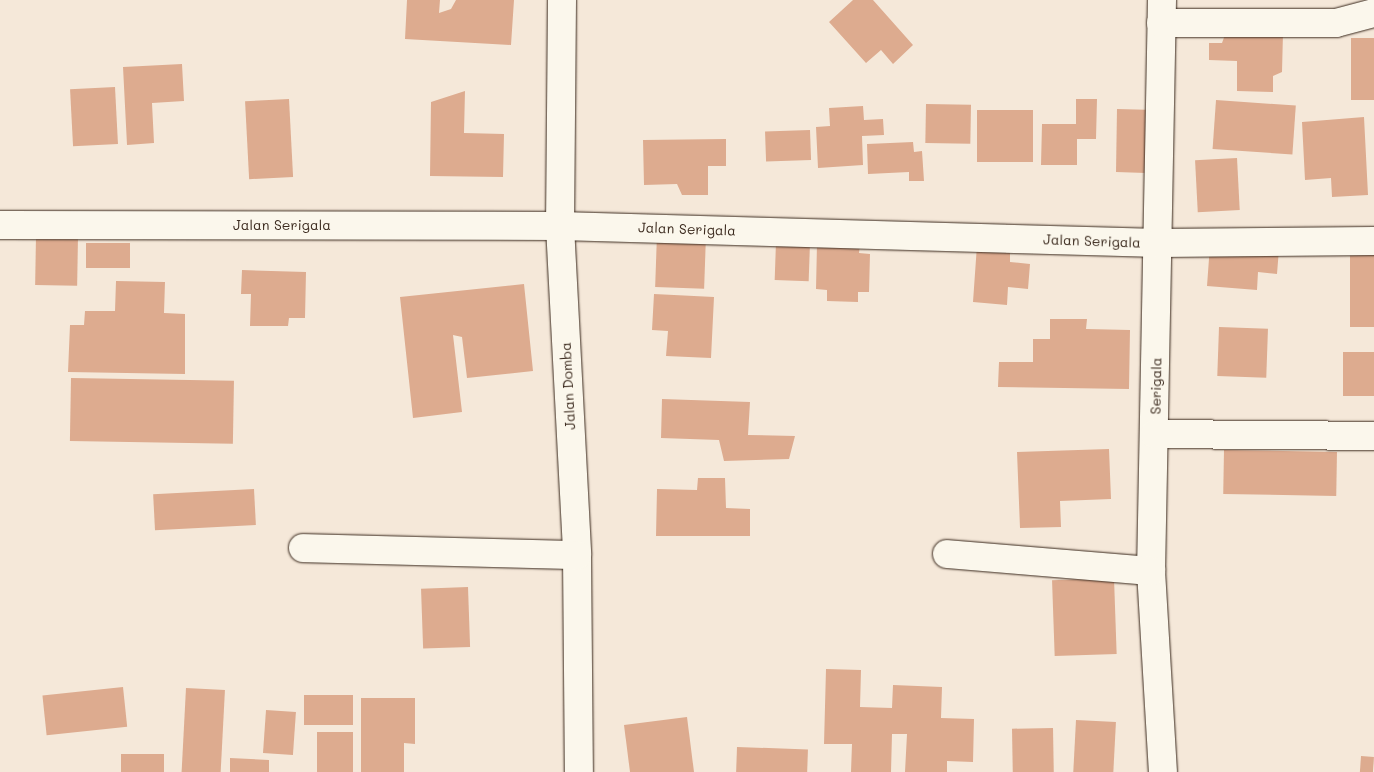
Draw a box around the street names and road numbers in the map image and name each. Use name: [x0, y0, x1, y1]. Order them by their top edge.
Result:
street label: Jalan Serigala: [233, 217, 331, 233]
street label: Jalan Serigala: [638, 219, 736, 239]
street label: Jalan Serigala: [1043, 231, 1141, 251]
street label: Jalan Domba: [557, 342, 579, 430]
street label: Serigala: [1147, 357, 1165, 415]

